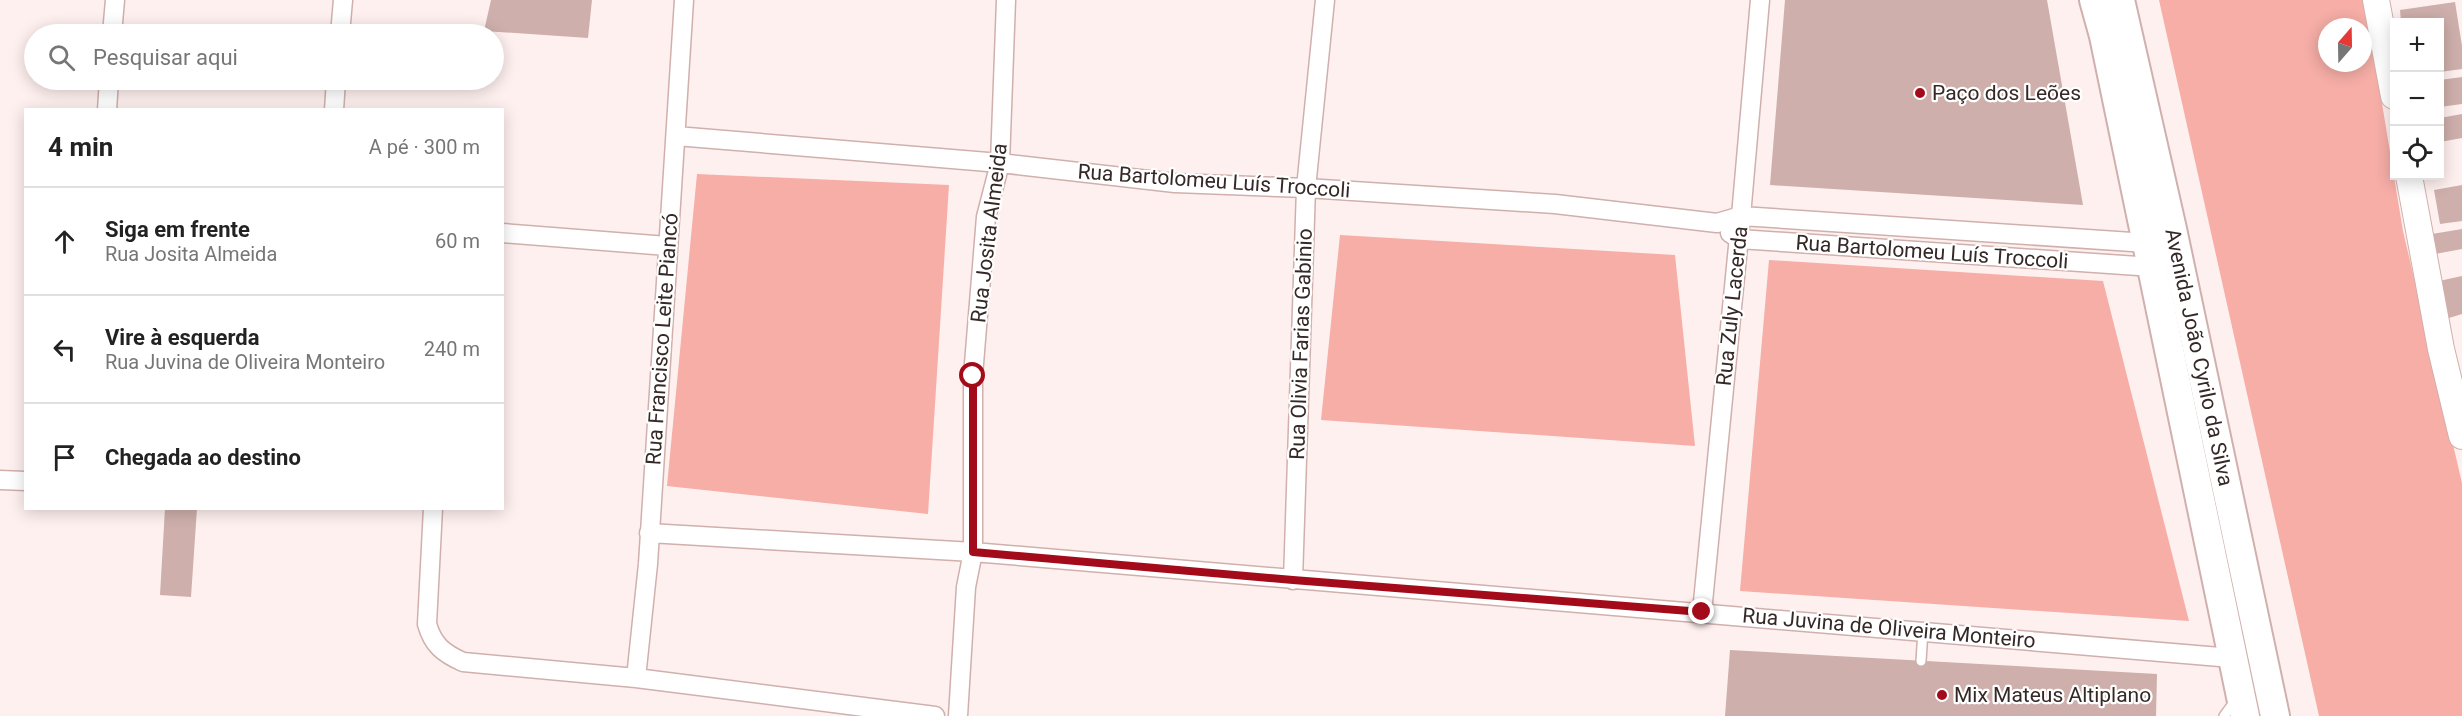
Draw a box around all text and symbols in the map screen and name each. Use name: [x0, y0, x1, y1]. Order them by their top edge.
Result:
north arrow: [2318, 18, 2372, 72]
map controls: [2390, 18, 2444, 180]
button: +: [2390, 18, 2444, 72]
search box: [24, 24, 504, 90]
icon: search: [45, 41, 78, 74]
text: Pesquisar aqui: [93, 45, 238, 70]
button: −: [2390, 72, 2444, 126]
place label: Paço dos Leões: [1932, 81, 2081, 105]
marker: Paço dos Leões: [1913, 86, 1927, 100]
button: locate: [2390, 126, 2444, 180]
text: 4 min: [48, 132, 113, 162]
text: A pé · 300 m: [369, 135, 480, 159]
street label: Rua Josita Almeida: [966, 142, 1012, 324]
street label: Rua Bartolomeu Luís Troccoli: [1077, 159, 1351, 203]
street label: Rua Francisco Leite Piancó: [641, 212, 683, 466]
text: Siga em frente: [105, 217, 250, 242]
icon: ahead: [48, 225, 81, 258]
street label: Rua Zuly Lacerda: [1712, 225, 1752, 387]
street label: Avenida João Cyrilo da Silva: [2160, 226, 2238, 488]
street label: Rua Olivia Farias Gabinio: [1285, 228, 1317, 460]
text: 60 m: [435, 229, 480, 253]
street label: Rua Bartolomeu Luís Troccoli: [1795, 230, 2069, 274]
text: Rua Josita Almeida: [105, 242, 277, 266]
text: Vire à esquerda: [105, 325, 259, 350]
icon: left: [48, 333, 81, 366]
text: 240 m: [424, 337, 480, 361]
text: Rua Juvina de Oliveira Monteiro: [105, 350, 385, 374]
route start: [959, 362, 985, 388]
icon: arrive: [48, 441, 81, 474]
text: Chegada ao destino: [105, 445, 301, 470]
route end: [1688, 598, 1714, 624]
street label: Rua Juvina de Oliveira Monteiro: [1741, 603, 2037, 653]
place label: Mix Mateus Altiplano: [1954, 683, 2151, 707]
marker: Mix Mateus Altiplano: [1935, 688, 1949, 702]

